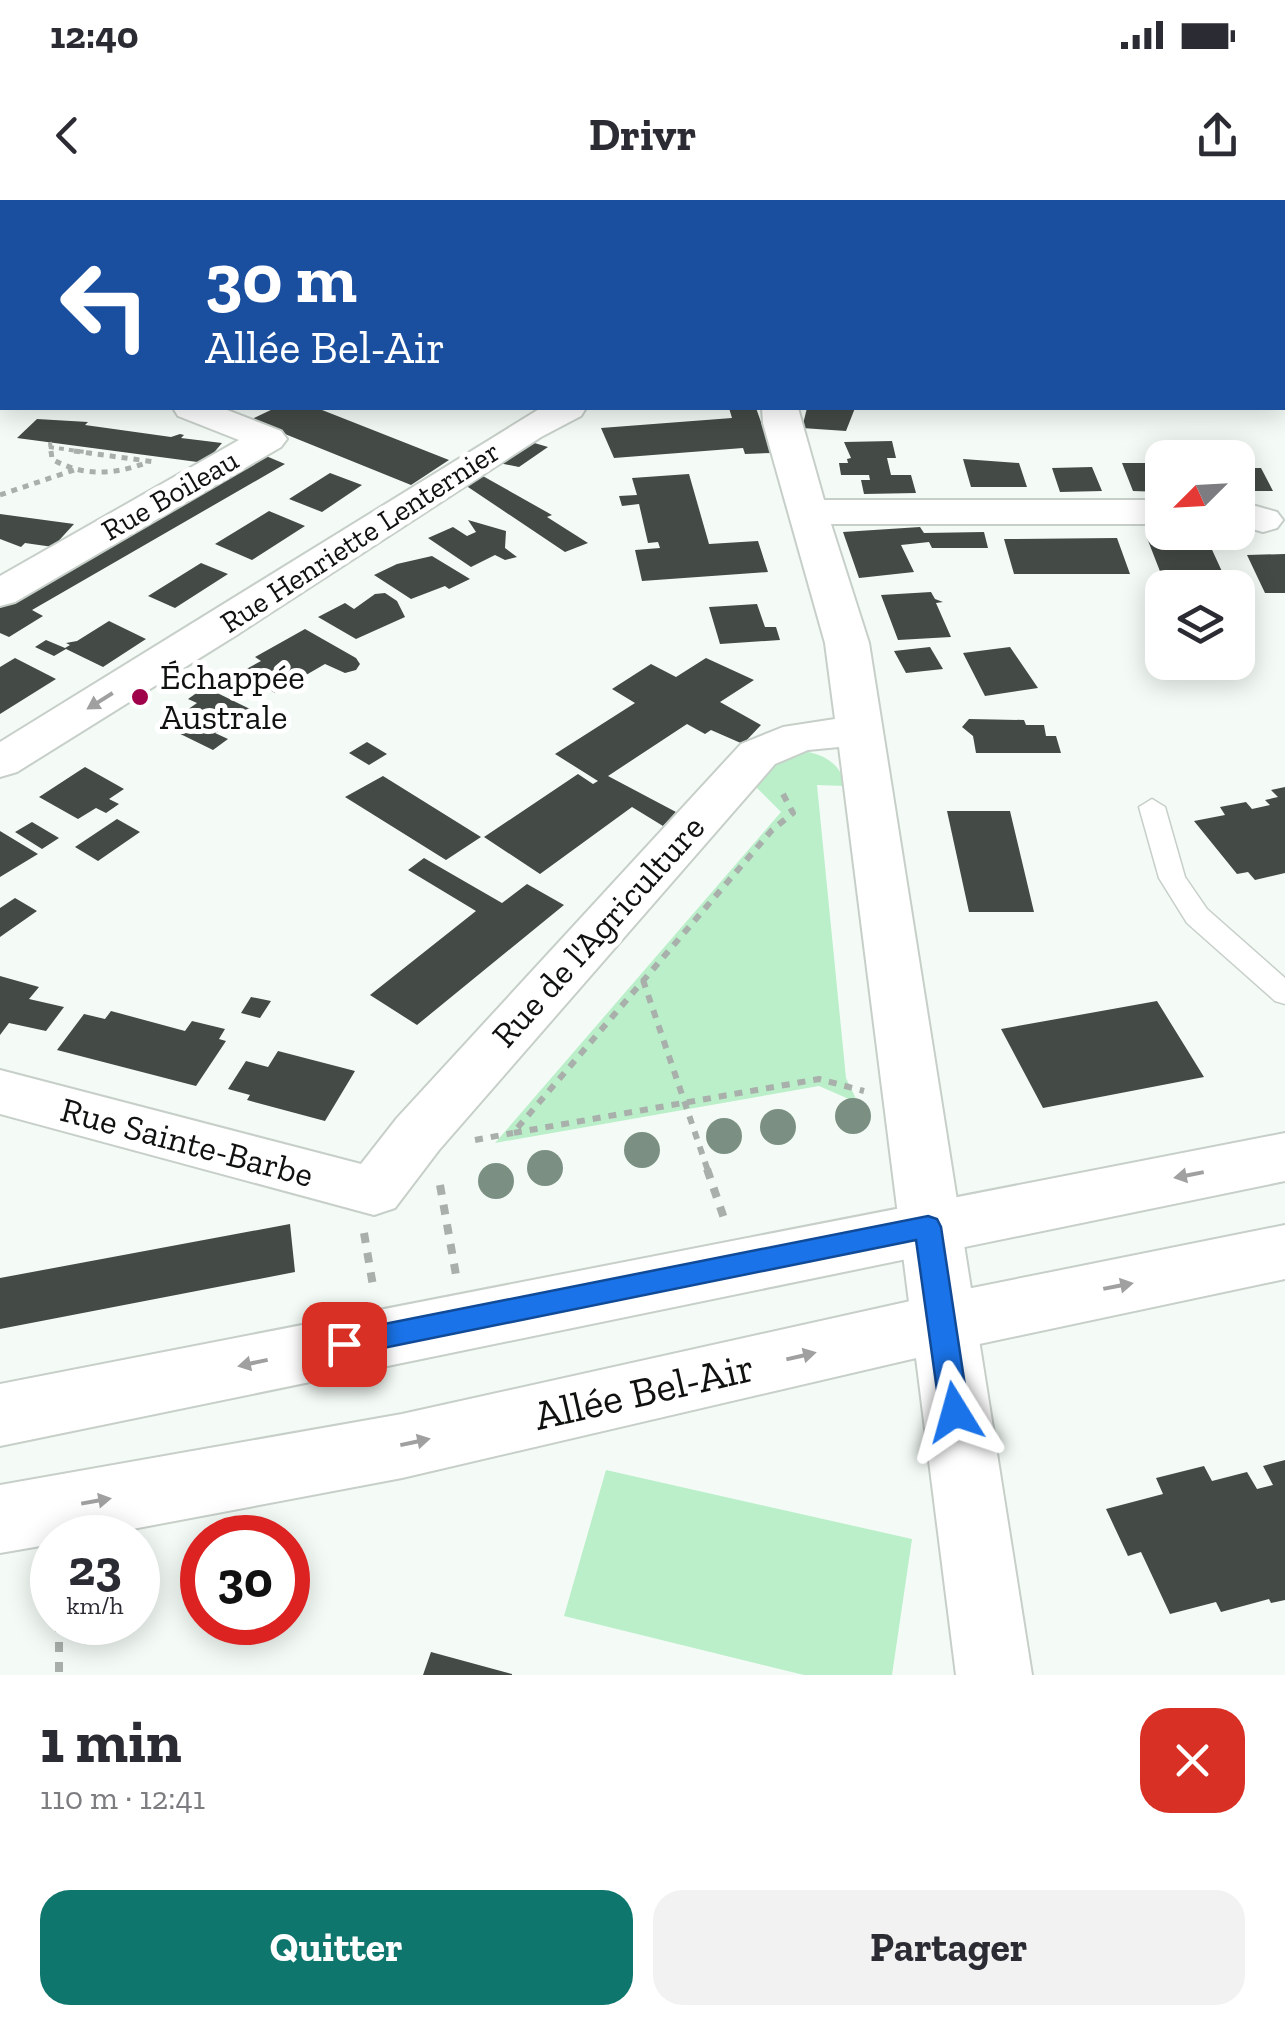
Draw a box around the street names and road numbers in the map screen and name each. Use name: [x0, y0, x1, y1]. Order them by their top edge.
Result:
street label: Rue Henriette Lenternier: [214, 433, 506, 641]
street label: Rue Boileau: [95, 441, 245, 548]
street label: Rue de l'Agriculture: [483, 806, 713, 1056]
street label: Rue Sainte-Barbe: [56, 1088, 318, 1196]
street label: Allée Bel-Air: [529, 1341, 759, 1441]

